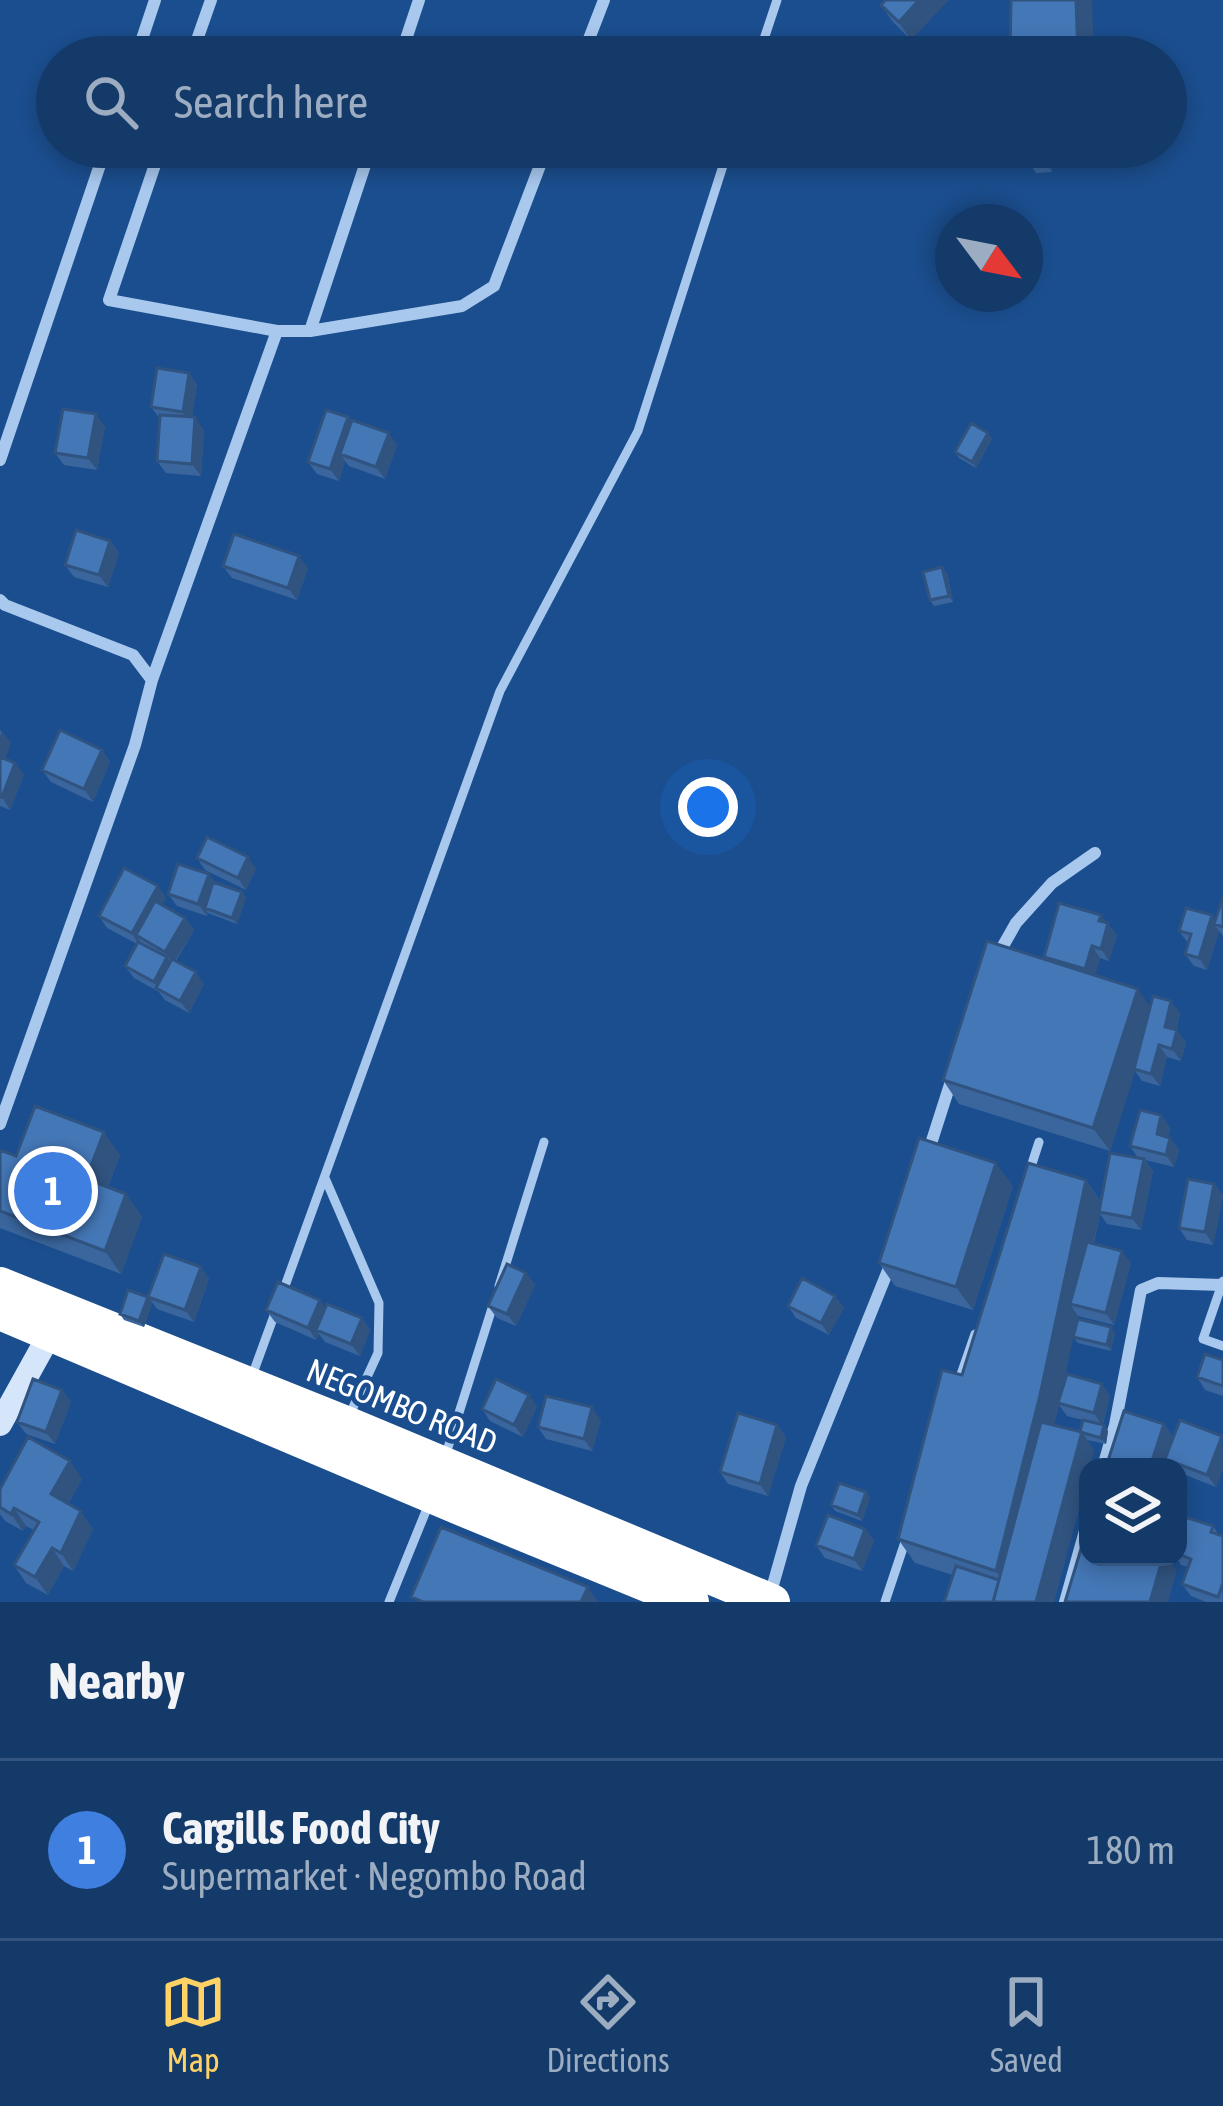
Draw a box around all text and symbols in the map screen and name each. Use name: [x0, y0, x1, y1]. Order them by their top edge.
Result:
search box: [36, 36, 1187, 168]
icon: search: [78, 69, 144, 135]
text: Search here: [174, 76, 368, 128]
north arrow: [935, 204, 1043, 312]
your location: [678, 777, 738, 837]
pin: 1: [14, 1146, 92, 1236]
street label: NEGOMBO ROAD: [301, 1351, 503, 1461]
map controls: [1079, 1458, 1187, 1566]
button: layers: [1079, 1458, 1187, 1566]
text: Nearby: [48, 1651, 185, 1710]
text: Cargills Food City: [162, 1802, 440, 1854]
text: 1: [78, 1828, 96, 1872]
text: 180 m: [1087, 1828, 1175, 1872]
text: Supermarket · Negombo Road: [162, 1854, 587, 1898]
tab: Map: [160, 1969, 226, 2079]
tab: Directions: [546, 1969, 670, 2079]
tab: Saved: [990, 1969, 1063, 2079]

